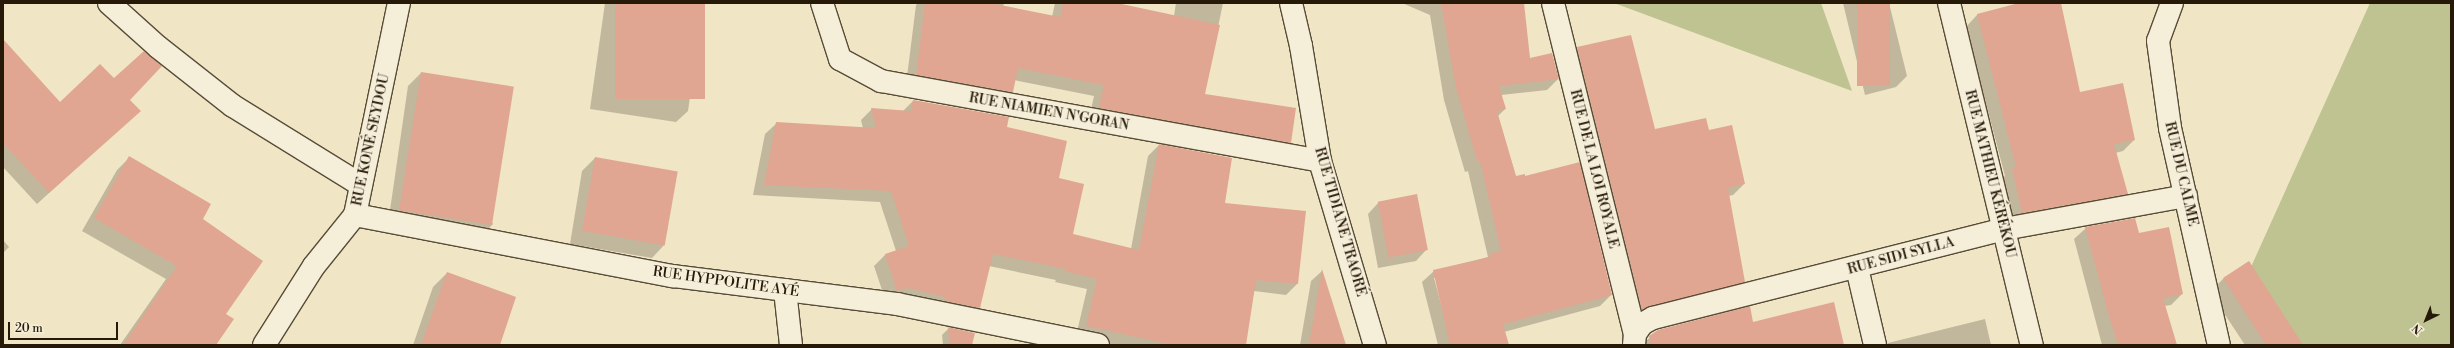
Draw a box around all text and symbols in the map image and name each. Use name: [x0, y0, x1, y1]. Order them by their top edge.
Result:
street label: RUE KONÉ SEYDOU: [349, 72, 393, 208]
street label: RUE DE LA LOI ROYALE: [1566, 88, 1622, 250]
street label: RUE MATHIEU KÉRÉKOU: [1961, 88, 2019, 260]
street label: RUE NIAMIEN N'GORAN: [968, 90, 1130, 134]
street label: RUE DU CALME: [2161, 120, 2201, 228]
street label: RUE TIDIANE TRAORÉ: [1311, 145, 1369, 299]
street label: RUE SIDI SYLLA: [1846, 234, 1956, 278]
street label: RUE HYPPOLITE AYÉ: [652, 263, 800, 301]
north arrow: [2406, 300, 2446, 340]
scale bar: [10, 314, 120, 340]
text: 20 m: [15, 321, 43, 336]
text: N: [2410, 321, 2426, 337]

